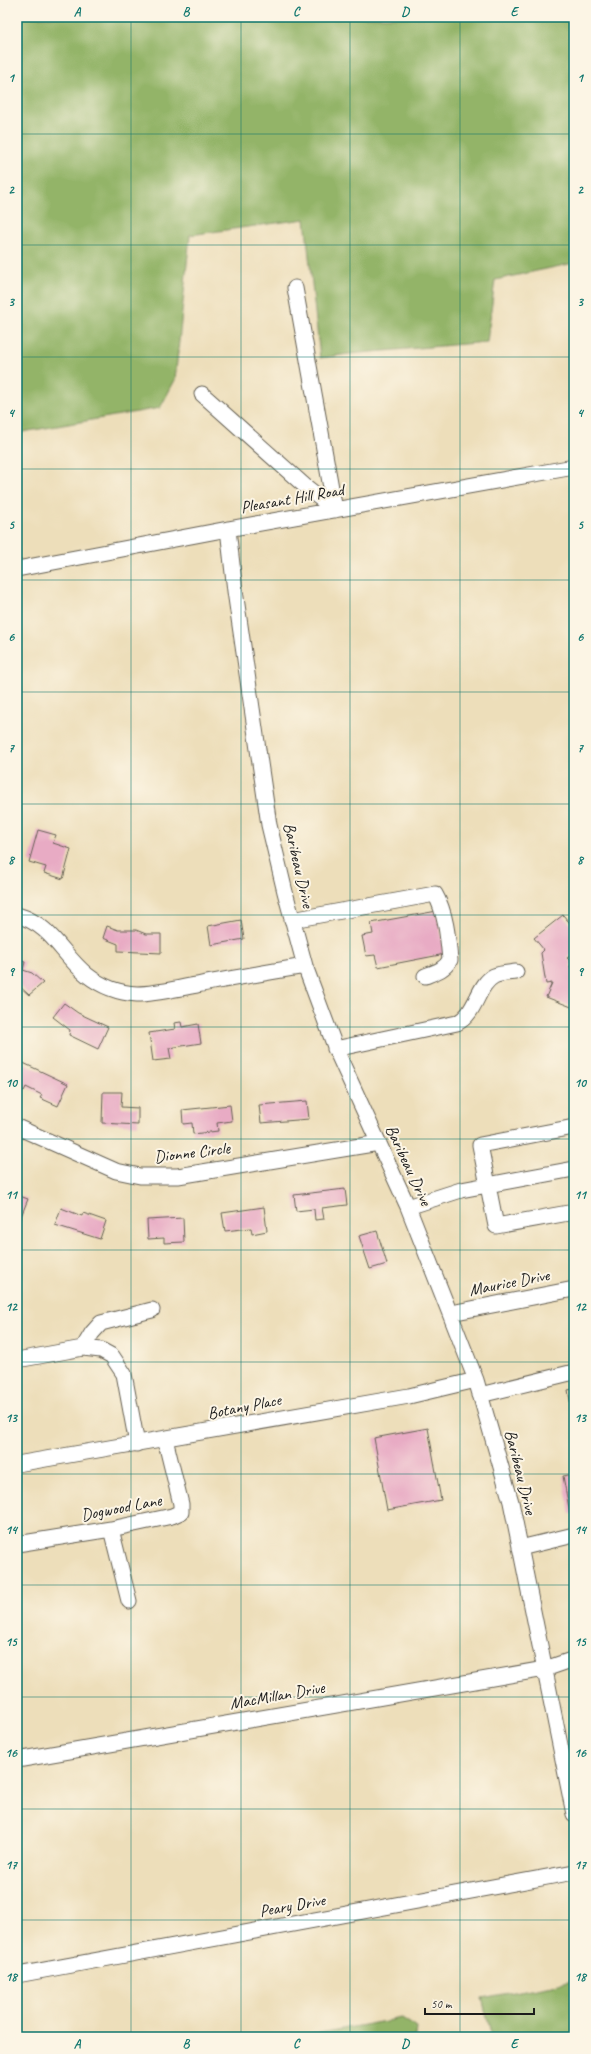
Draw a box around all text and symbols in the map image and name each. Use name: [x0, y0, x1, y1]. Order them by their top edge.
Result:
text: A: [74, 4, 82, 20]
text: B: [183, 4, 191, 20]
text: C: [293, 4, 301, 20]
text: D: [401, 4, 410, 20]
text: E: [511, 4, 520, 20]
text: 1: [8, 70, 16, 86]
text: 1: [577, 70, 585, 86]
text: 2: [8, 182, 15, 198]
text: 2: [577, 182, 584, 198]
text: 3: [8, 294, 15, 310]
text: 3: [577, 294, 584, 310]
text: 4: [8, 405, 16, 421]
text: 4: [577, 405, 585, 421]
street label: Pleasant Hill Road: [239, 479, 348, 518]
text: 5: [8, 517, 15, 533]
text: 5: [577, 517, 584, 533]
text: 6: [8, 629, 15, 645]
text: 6: [577, 629, 584, 645]
text: 7: [8, 740, 15, 756]
text: 7: [577, 740, 584, 756]
street label: Baribeau Drive: [279, 821, 319, 911]
text: 8: [8, 852, 16, 868]
text: 8: [577, 852, 585, 868]
text: 9: [8, 964, 15, 980]
text: 9: [577, 964, 584, 980]
text: 10: [5, 1075, 18, 1091]
text: 10: [574, 1075, 587, 1091]
street label: Baribeau Drive: [381, 1122, 437, 1210]
street label: Dionne Circle: [153, 1137, 232, 1168]
text: 11: [5, 1187, 19, 1203]
text: 11: [574, 1187, 588, 1203]
street label: Maurice Drive: [467, 1264, 552, 1301]
text: 12: [5, 1299, 18, 1315]
text: 12: [574, 1299, 587, 1315]
street label: Botany Place: [206, 1389, 284, 1424]
text: 13: [5, 1410, 18, 1426]
text: 13: [574, 1410, 587, 1426]
street label: Baribeau Drive: [500, 1428, 542, 1518]
street label: Dogwood Lane: [79, 1489, 165, 1526]
text: 14: [5, 1522, 19, 1538]
text: 14: [574, 1522, 588, 1538]
text: 15: [5, 1634, 18, 1650]
text: 15: [574, 1634, 587, 1650]
street label: MacMillan Drive: [228, 1677, 328, 1714]
text: 16: [5, 1745, 18, 1761]
text: 16: [574, 1745, 587, 1761]
text: 17: [5, 1857, 18, 1873]
text: 17: [574, 1857, 587, 1873]
street label: Peary Drive: [258, 1889, 328, 1922]
text: 18: [5, 1969, 19, 1985]
text: 18: [574, 1969, 588, 1985]
scale bar: [425, 1990, 534, 2016]
text: 50 m: [431, 1996, 453, 2012]
text: A: [74, 2036, 82, 2052]
text: B: [183, 2036, 191, 2052]
text: C: [293, 2036, 301, 2052]
text: D: [401, 2036, 410, 2052]
text: E: [511, 2036, 520, 2052]

